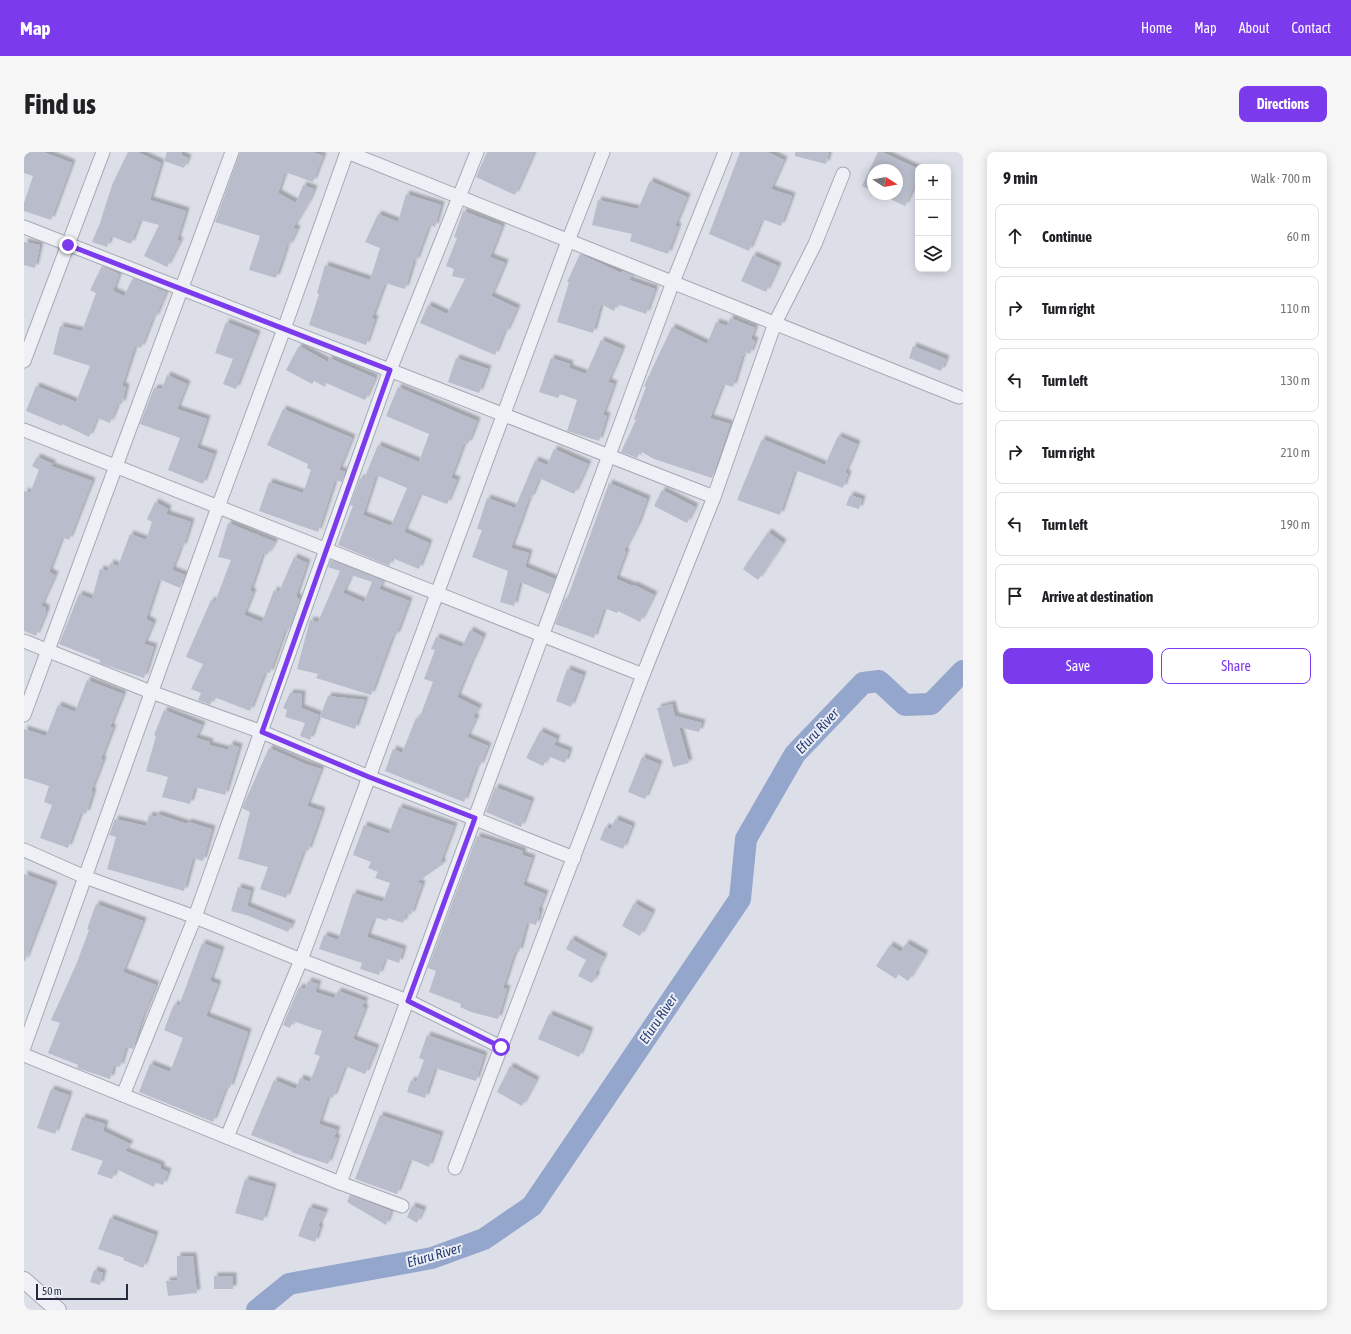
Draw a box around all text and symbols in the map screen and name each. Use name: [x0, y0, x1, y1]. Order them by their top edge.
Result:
text: Map: [20, 17, 51, 39]
text: Home: [1141, 20, 1172, 36]
text: Map: [1194, 20, 1217, 36]
text: About: [1239, 20, 1270, 36]
text: Contact: [1292, 20, 1331, 36]
button: Directions: [1239, 86, 1327, 122]
text: Find us: [24, 88, 96, 120]
north arrow: [867, 164, 903, 200]
map controls: [915, 164, 951, 272]
button: +: [915, 164, 951, 200]
text: 9 min: [1003, 168, 1038, 188]
text: Walk · 700 m: [1251, 171, 1311, 186]
button: −: [915, 200, 951, 236]
icon: ahead: [1004, 225, 1026, 247]
text: Continue: [1042, 228, 1092, 245]
text: 60 m: [1287, 229, 1310, 244]
route end: [59, 236, 77, 254]
button: layers: [915, 236, 951, 272]
icon: right: [1004, 297, 1026, 319]
text: Turn right: [1042, 300, 1095, 317]
text: 110 m: [1281, 301, 1310, 316]
icon: left: [1004, 369, 1026, 391]
text: Turn left: [1042, 372, 1088, 389]
text: 130 m: [1281, 373, 1310, 388]
icon: right: [1004, 441, 1026, 463]
text: Turn right: [1042, 444, 1095, 461]
text: 210 m: [1281, 445, 1310, 460]
icon: left: [1004, 513, 1026, 535]
text: Turn left: [1042, 516, 1088, 533]
text: 190 m: [1281, 517, 1310, 532]
icon: arrive: [1004, 585, 1026, 607]
text: Arrive at destination: [1042, 588, 1153, 605]
button: Save: [1003, 648, 1153, 684]
button: Share: [1161, 648, 1311, 684]
water label: Efuru River: [792, 705, 842, 757]
water label: Efuru River: [636, 991, 681, 1047]
route start: [492, 1038, 510, 1056]
water label: Efuru River: [405, 1239, 464, 1270]
scale bar: [36, 1282, 128, 1301]
text: 50 m: [42, 1285, 62, 1297]

